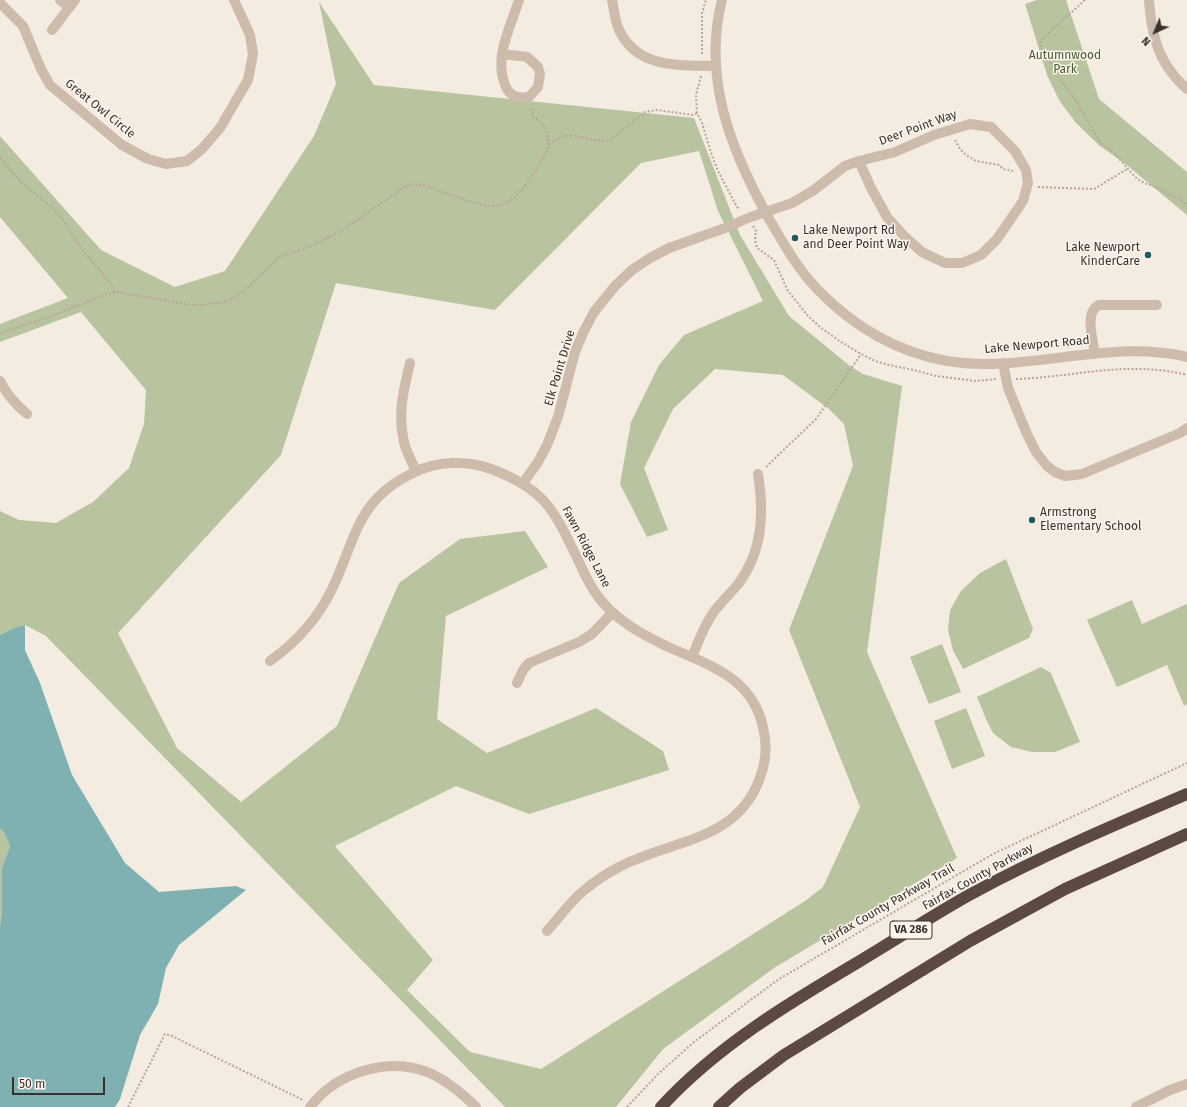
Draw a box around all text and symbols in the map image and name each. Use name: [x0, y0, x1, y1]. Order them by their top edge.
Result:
north arrow: [1135, 12, 1175, 52]
text: N: [1139, 34, 1153, 48]
park label: Autumnwood Park: [1029, 49, 1101, 77]
street label: Great Owl Circle: [62, 76, 138, 142]
street label: Deer Point Way: [877, 107, 959, 149]
place label: Lake Newport Rd and Deer Point Way: [803, 224, 909, 252]
marker: Lake Newport Rd and Deer Point Way: [790, 233, 800, 243]
place label: Lake Newport KinderCare: [1065, 241, 1140, 269]
marker: Lake Newport KinderCare: [1143, 250, 1153, 260]
street label: Elk Point Drive: [542, 328, 578, 408]
street label: Lake Newport Road: [984, 333, 1090, 357]
street label: Fawn Ridge Lane: [559, 504, 613, 590]
place label: Armstrong Elementary School: [1040, 506, 1142, 534]
marker: Armstrong Elementary School: [1027, 515, 1037, 525]
street label: Fairfax County Parkway: [920, 841, 1036, 913]
street label: Fairfax County Parkway Trail: [819, 861, 957, 949]
road number: VA 286: [890, 921, 932, 939]
scale bar: [14, 1069, 107, 1095]
text: 50 m: [19, 1077, 45, 1091]

